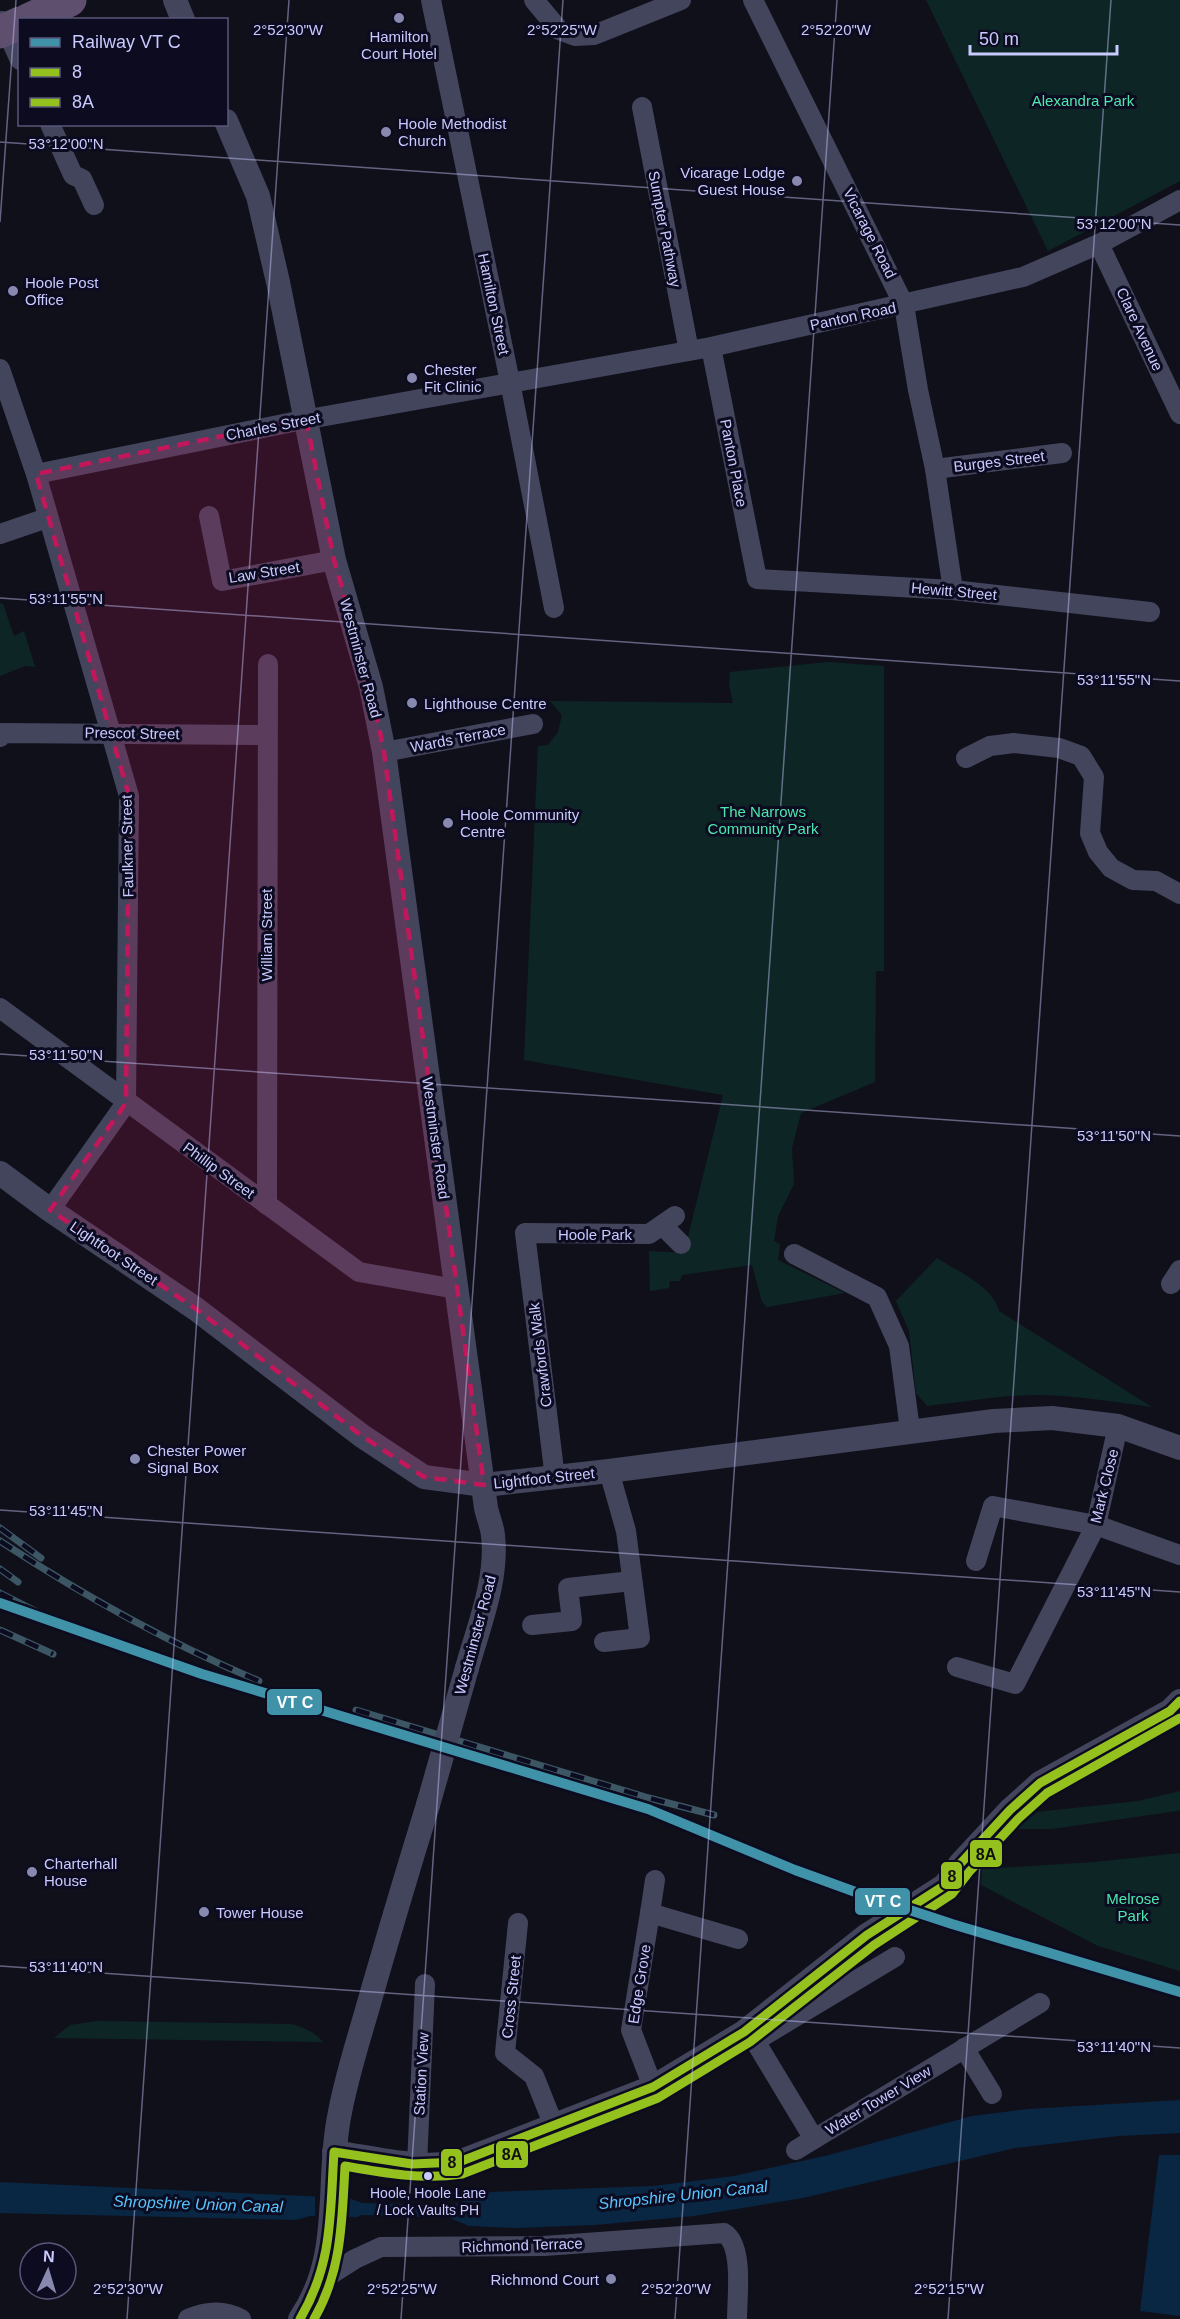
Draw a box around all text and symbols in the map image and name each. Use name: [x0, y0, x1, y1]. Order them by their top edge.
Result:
marker: Hamilton Court Hotel: [392, 11, 406, 25]
legend: [18, 18, 228, 126]
scale bar: [970, 18, 1117, 56]
text: 2°52'30"W: [253, 21, 324, 38]
text: 2°52'25"W: [527, 21, 598, 38]
text: 2°52'20"W: [801, 21, 872, 38]
place label: Hamilton Court Hotel: [361, 28, 437, 62]
text: 50 m: [979, 29, 1019, 49]
text: Railway VT C: [72, 32, 181, 52]
text: 8: [72, 62, 82, 82]
text: 8A: [72, 92, 94, 112]
park label: Alexandra Park: [1032, 92, 1135, 109]
place label: Hoole Methodist Church: [398, 115, 507, 149]
marker: Hoole Methodist Church: [379, 125, 393, 139]
text: 53°12'00"N: [28, 135, 104, 152]
place label: Vicarage Lodge Guest House: [680, 164, 785, 198]
street label: Sumpter Pathway: [645, 169, 685, 289]
marker: Vicarage Lodge Guest House: [790, 174, 804, 188]
street label: Vicarage Road: [840, 185, 900, 281]
text: 53°12'00"N: [1076, 215, 1152, 232]
street label: Hamilton Street: [475, 252, 513, 357]
place label: Hoole Post Office: [25, 274, 99, 308]
marker: Hoole Post Office: [6, 284, 20, 298]
street label: Clare Avenue: [1113, 285, 1167, 373]
street label: Panton Road: [808, 299, 898, 333]
place label: Chester Fit Clinic: [424, 361, 482, 395]
marker: Chester Fit Clinic: [405, 371, 419, 385]
street label: Charles Street: [224, 408, 322, 443]
street label: Panton Place: [717, 418, 751, 508]
street label: Burges Street: [952, 447, 1046, 475]
street label: Law Street: [227, 558, 302, 586]
street label: Hewitt Street: [910, 579, 998, 603]
text: 53°11'55"N: [29, 590, 103, 607]
street label: Westminster Road: [337, 596, 385, 720]
text: 53°11'55"N: [1077, 671, 1151, 688]
place label: Lighthouse Centre: [424, 695, 547, 712]
marker: Lighthouse Centre: [405, 696, 419, 710]
street label: Wards Terrace: [409, 720, 507, 756]
street label: Prescot Street: [84, 724, 180, 742]
street label: Faulkner Street: [118, 794, 136, 897]
park label: The Narrows Community Park: [708, 803, 819, 837]
place label: Hoole Community Centre: [460, 806, 580, 840]
marker: Hoole Community Centre: [441, 816, 455, 830]
street label: William Street: [258, 888, 275, 981]
text: 53°11'50"N: [29, 1046, 103, 1063]
street label: Westminster Road: [419, 1076, 453, 1200]
text: 53°11'50"N: [1077, 1127, 1151, 1144]
street label: Phillip Street: [180, 1138, 259, 1202]
street label: Lightfoot Street: [67, 1218, 162, 1289]
street label: Hoole Park: [558, 1226, 633, 1243]
street label: Crawfords Walk: [525, 1301, 555, 1408]
place label: Chester Power Signal Box: [147, 1442, 246, 1476]
street label: Mark Close: [1087, 1447, 1121, 1525]
marker: Chester Power Signal Box: [128, 1452, 142, 1466]
street label: Lightfoot Street: [493, 1464, 596, 1492]
text: 53°11'45"N: [29, 1502, 103, 1519]
street label: Westminster Road: [451, 1573, 499, 1697]
text: 53°11'45"N: [1077, 1583, 1151, 1600]
line badge: VT C: [266, 1688, 323, 1716]
text: VT C: [277, 1694, 314, 1711]
line badge: 8A: [969, 1839, 1003, 1868]
text: 8A: [976, 1846, 997, 1863]
place label: Charterhall House: [44, 1855, 117, 1889]
line badge: 8: [940, 1861, 963, 1890]
marker: Charterhall House: [25, 1865, 39, 1879]
text: 8: [948, 1868, 957, 1885]
line badge: VT C: [854, 1887, 911, 1916]
park label: Melrose Park: [1106, 1890, 1160, 1924]
text: VT C: [865, 1893, 902, 1910]
place label: Tower House: [216, 1904, 304, 1921]
marker: Tower House: [197, 1905, 211, 1919]
street label: Edge Grove: [624, 1943, 654, 2025]
street label: Cross Street: [498, 1954, 524, 2039]
text: 53°11'40"N: [29, 1958, 103, 1975]
street label: Station View: [410, 2032, 432, 2116]
text: 53°11'40"N: [1077, 2038, 1151, 2055]
street label: Water Tower View: [822, 2062, 934, 2138]
line badge: 8A: [495, 2140, 529, 2169]
text: 8A: [502, 2146, 523, 2163]
line badge: 8: [440, 2148, 463, 2177]
text: 8: [448, 2154, 457, 2171]
marker: Hoole, Hoole Lane / Lock Vaults PH: [422, 2170, 434, 2182]
water label: Shropshire Union Canal: [598, 2178, 769, 2212]
place label: Hoole, Hoole Lane / Lock Vaults PH: [370, 2185, 486, 2218]
water label: Shropshire Union Canal: [113, 2193, 284, 2215]
street label: Richmond Terrace: [461, 2234, 583, 2256]
north arrow: [18, 2241, 78, 2301]
text: N: [43, 2248, 55, 2265]
place label: Richmond Court: [491, 2271, 600, 2288]
marker: Richmond Court: [604, 2272, 618, 2286]
text: 2°52'30"W: [93, 2280, 164, 2297]
text: 2°52'25"W: [367, 2280, 438, 2297]
text: 2°52'20"W: [641, 2280, 712, 2297]
text: 2°52'15"W: [914, 2280, 985, 2297]

